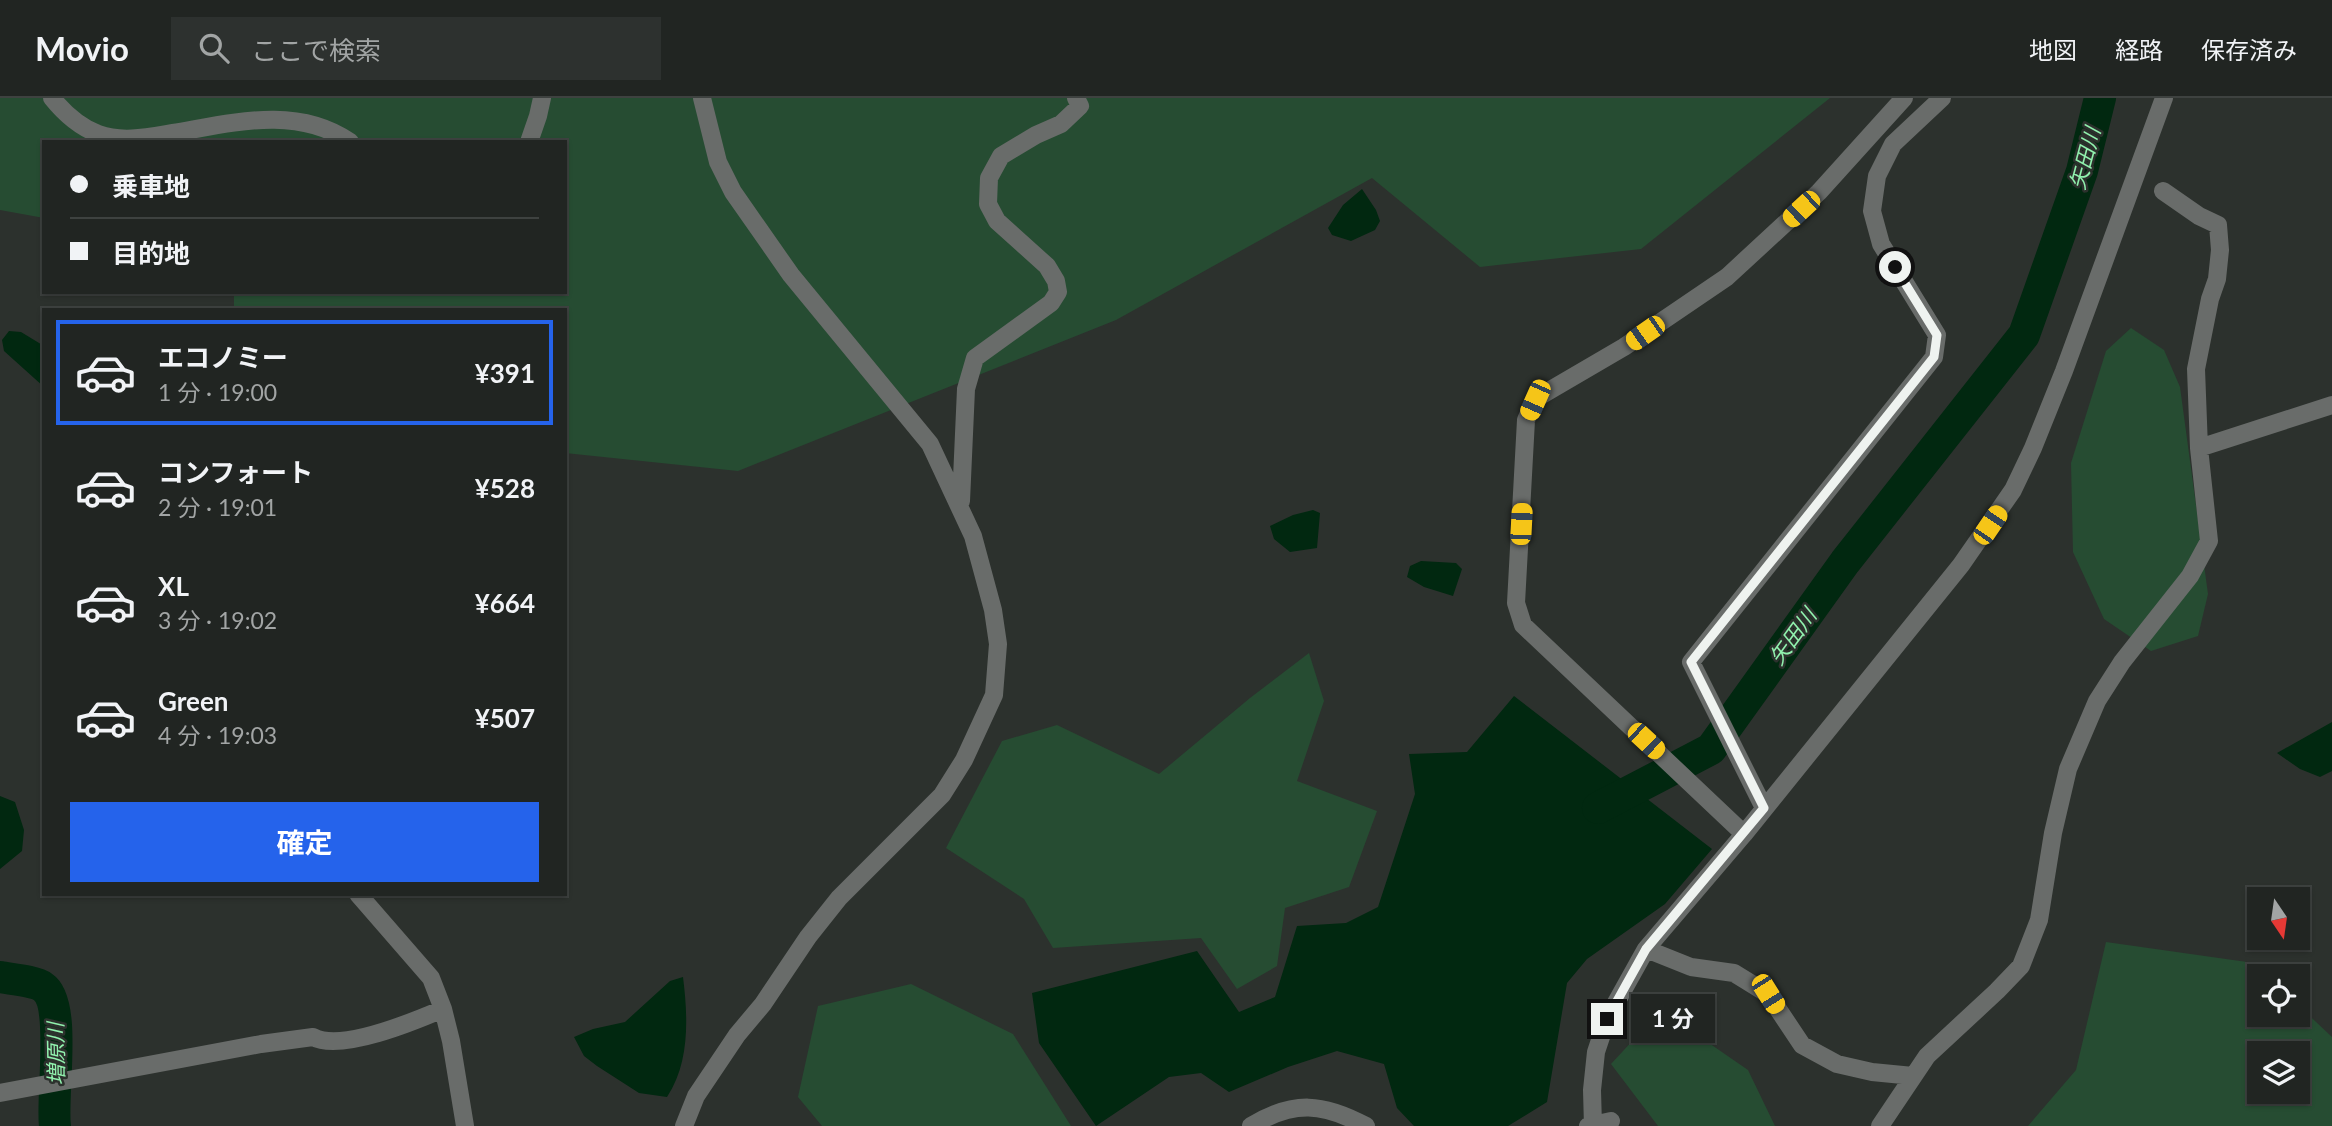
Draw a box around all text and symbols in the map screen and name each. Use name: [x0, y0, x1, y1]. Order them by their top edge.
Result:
search box: [171, 17, 661, 80]
text: Movio: [35, 28, 129, 68]
icon: search: [195, 29, 233, 67]
text: ここで検索: [251, 34, 381, 66]
text: 地図: [2029, 35, 2077, 64]
text: 経路: [2115, 35, 2163, 64]
text: 保存済み: [2201, 35, 2297, 64]
water label: 矢田川: [2064, 122, 2105, 192]
text: 乗車地: [112, 170, 190, 202]
car: [1779, 187, 1824, 231]
text: 目的地: [112, 237, 190, 269]
route start: [1879, 251, 1911, 283]
car: [1622, 312, 1669, 354]
icon: car: [74, 341, 137, 404]
text: エコノミー: [158, 341, 288, 373]
text: ¥391: [475, 357, 535, 389]
car: [1517, 377, 1554, 423]
text: 1 分 · 19:00: [158, 378, 277, 406]
icon: car: [74, 456, 137, 519]
text: コンフォート: [158, 456, 313, 488]
text: ¥528: [475, 472, 535, 504]
text: 2 分 · 19:01: [158, 493, 277, 521]
car: [1510, 502, 1533, 546]
car: [1970, 502, 2011, 548]
text: XL: [158, 570, 189, 602]
icon: car: [74, 571, 137, 634]
text: ¥664: [475, 587, 535, 619]
water label: 矢田川: [1763, 602, 1822, 669]
text: 3 分 · 19:02: [158, 606, 277, 634]
text: Green: [158, 685, 228, 717]
icon: car: [74, 686, 137, 749]
text: ¥507: [475, 702, 535, 734]
car: [1624, 719, 1669, 763]
text: 4 分 · 19:03: [158, 721, 277, 749]
button: 確定: [70, 802, 539, 882]
north arrow: [2247, 887, 2310, 950]
map controls: [2247, 887, 2310, 1104]
button: locate: [2247, 964, 2310, 1027]
car: [1748, 971, 1789, 1017]
callout: 1 分: [1632, 995, 1716, 1044]
route end: [1591, 1003, 1623, 1035]
text: 1 分: [1652, 1004, 1694, 1032]
water label: 増原川: [42, 1020, 68, 1086]
button: layers: [2247, 1041, 2310, 1104]

